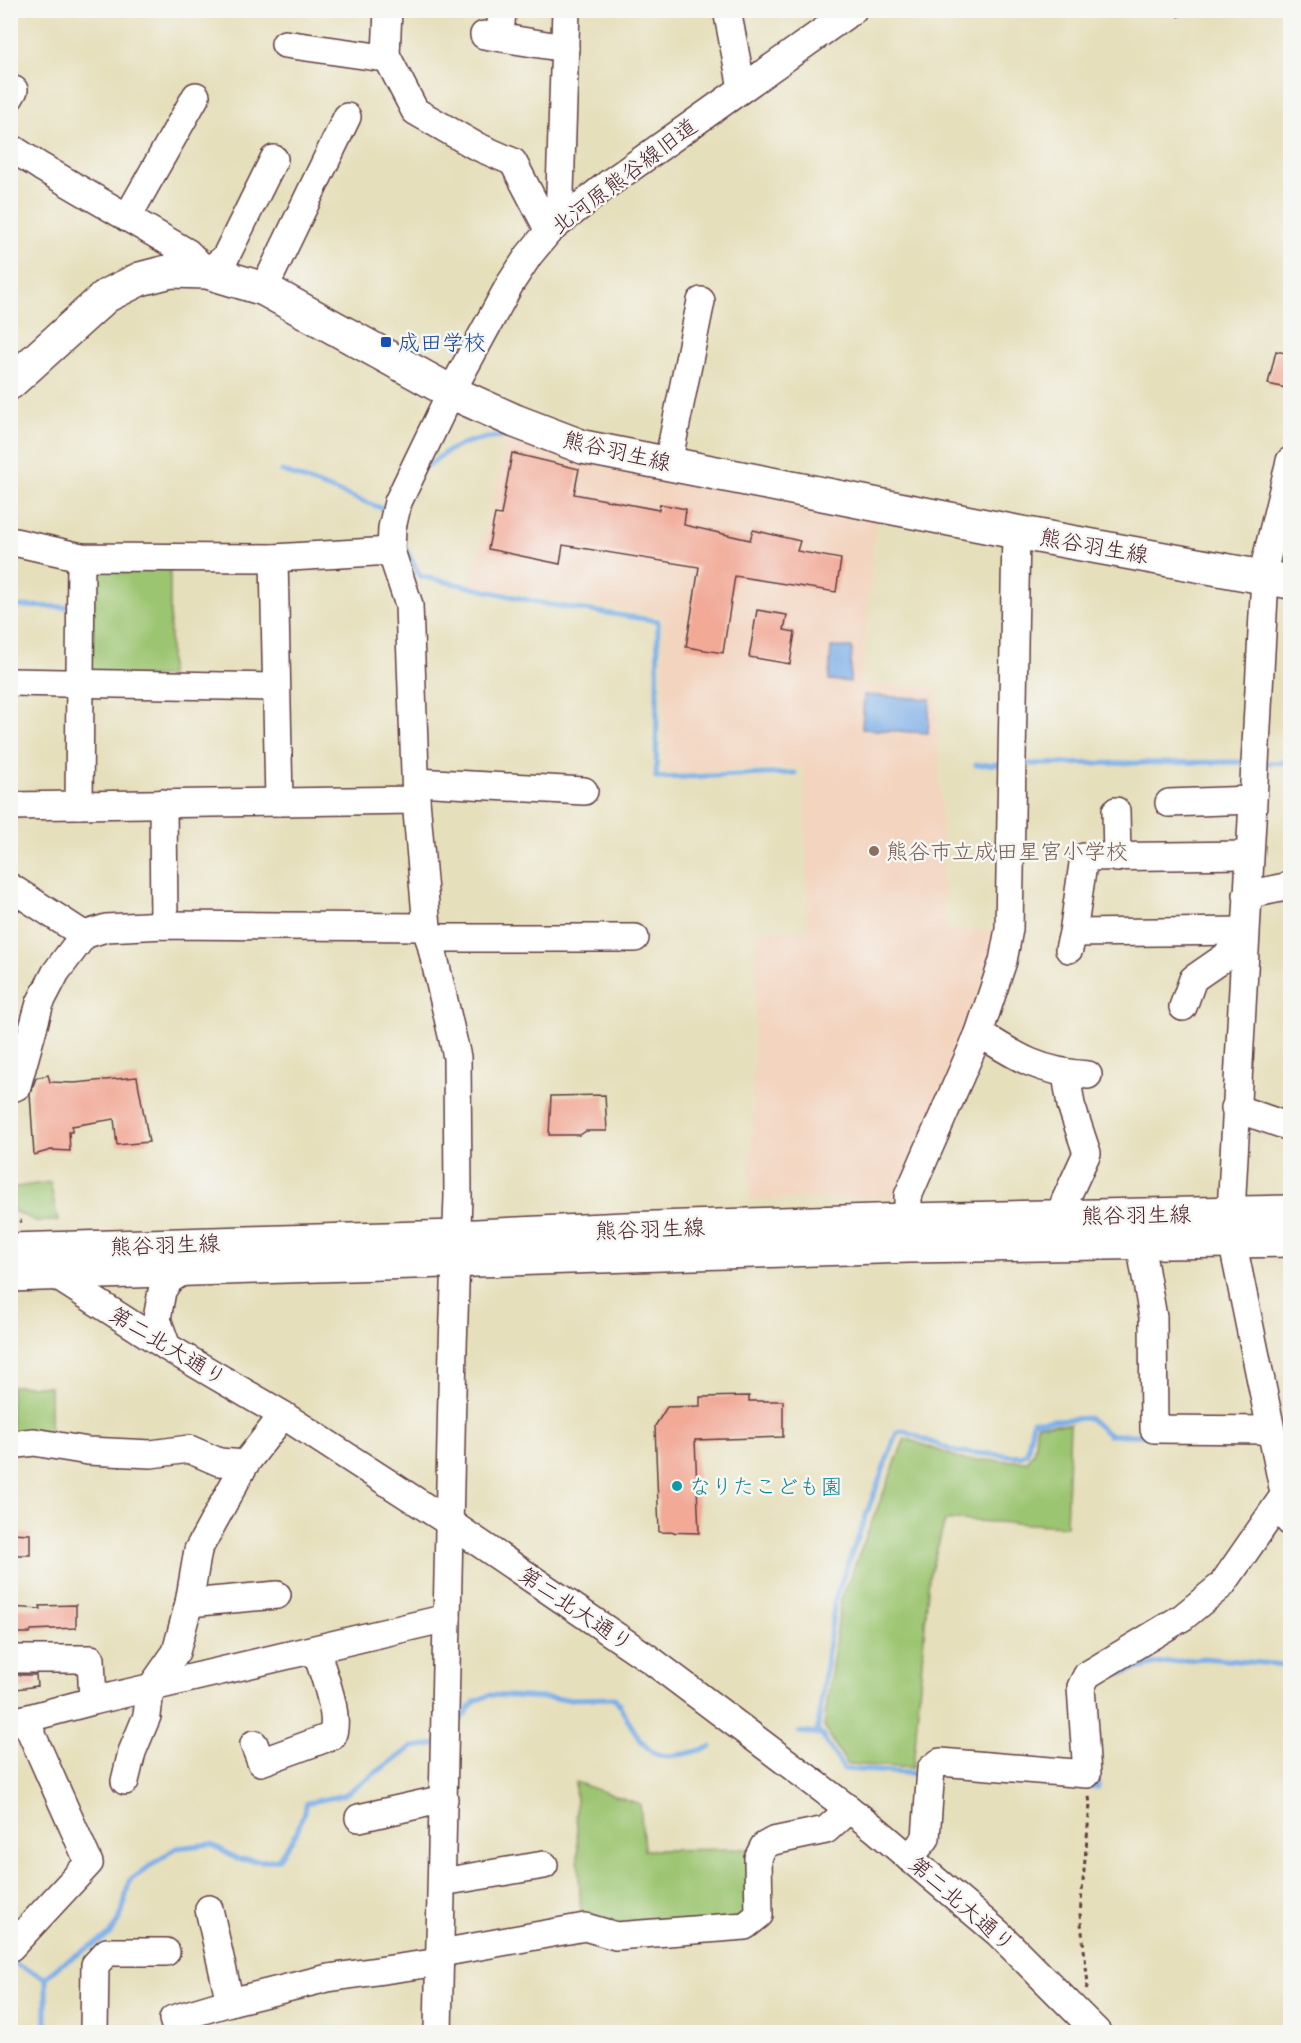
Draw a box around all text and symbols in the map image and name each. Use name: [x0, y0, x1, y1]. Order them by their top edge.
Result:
street label: 北河原熊谷線旧道: [546, 112, 702, 240]
place label: 成田学校: [398, 329, 486, 356]
marker: 成田学校: [379, 335, 393, 349]
street label: 熊谷羽生線: [560, 425, 674, 477]
street label: 熊谷羽生線: [1037, 523, 1151, 569]
place label: 熊谷市立成田星宮小学校: [886, 838, 1128, 865]
marker: 熊谷市立成田星宮小学校: [867, 844, 881, 858]
street label: 熊谷羽生線: [1081, 1201, 1191, 1229]
street label: 熊谷羽生線: [595, 1214, 705, 1244]
street label: 熊谷羽生線: [110, 1230, 220, 1260]
street label: 第二北大通り: [104, 1300, 232, 1392]
place label: なりたこども園: [689, 1473, 843, 1500]
marker: なりたこども園: [670, 1479, 684, 1493]
street label: 第二北大通り: [514, 1561, 638, 1657]
street label: 第二北大通り: [903, 1851, 1021, 1957]

